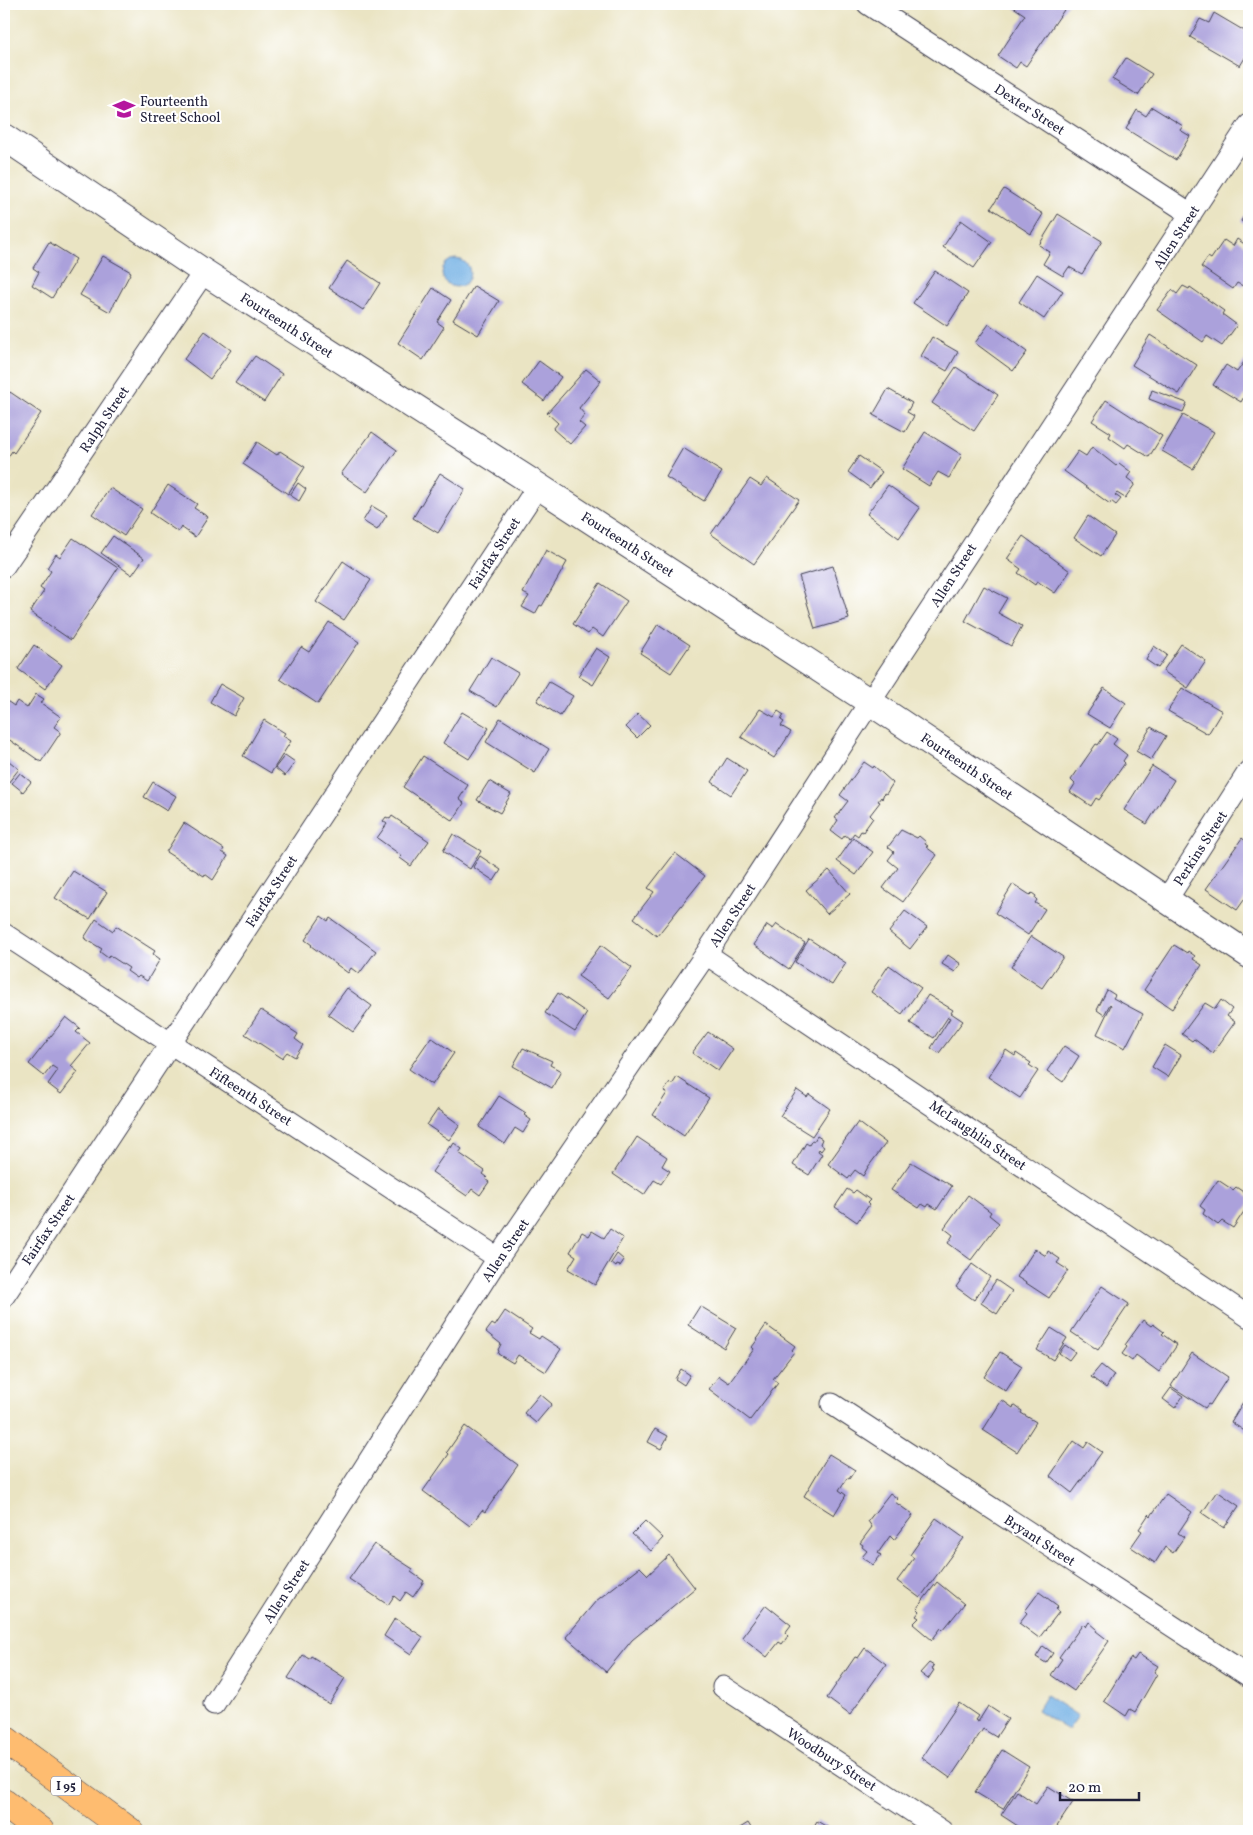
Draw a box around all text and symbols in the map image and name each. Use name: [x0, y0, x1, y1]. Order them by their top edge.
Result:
street label: Dexter Street: [990, 80, 1068, 140]
place label: Fourteenth Street School: [140, 93, 220, 128]
school or university icon: Fourteenth Street School: [111, 96, 137, 122]
street label: Allen Street: [1149, 202, 1205, 273]
street label: Fourteenth Street: [236, 289, 337, 364]
street label: Ralph Street: [76, 383, 135, 457]
street label: Fourteenth Street: [577, 508, 678, 583]
street label: Fairfax Street: [465, 514, 526, 594]
street label: Allen Street: [926, 540, 982, 611]
street label: Fourteenth Street: [916, 729, 1016, 805]
street label: Perkins Street: [1170, 807, 1233, 890]
street label: Fairfax Street: [242, 852, 303, 932]
street label: Allen Street: [705, 880, 761, 951]
street label: Fifteenth Street: [205, 1063, 295, 1131]
street label: McLaughlin Street: [925, 1097, 1030, 1176]
street label: Fairfax Street: [18, 1190, 80, 1269]
street label: Allen Street: [478, 1215, 534, 1286]
street label: Bryant Street: [1000, 1511, 1079, 1572]
street label: Allen Street: [259, 1556, 315, 1627]
street label: Woodbury Street: [782, 1724, 880, 1797]
scale bar: [1060, 1770, 1139, 1802]
road number: I 95: [51, 1776, 81, 1795]
text: 20 m: [1068, 1778, 1101, 1799]

